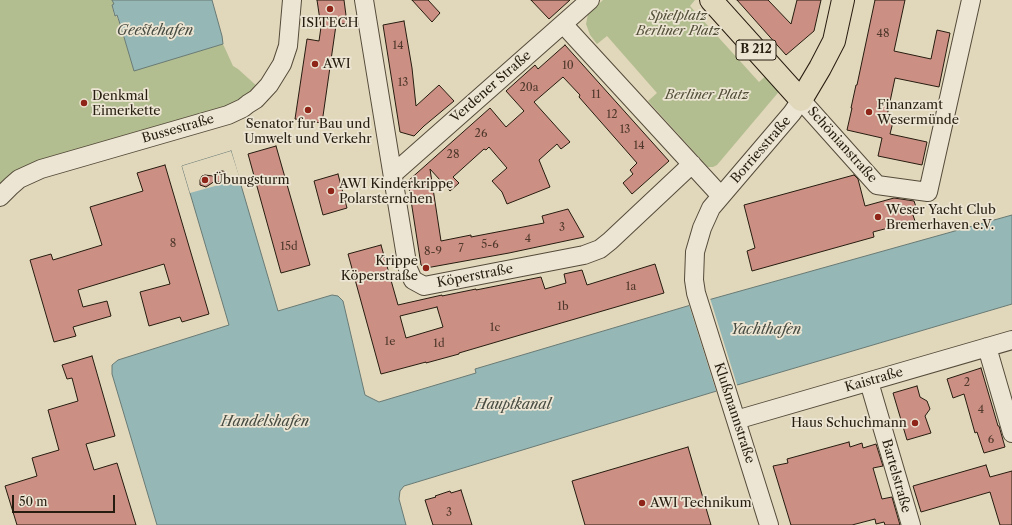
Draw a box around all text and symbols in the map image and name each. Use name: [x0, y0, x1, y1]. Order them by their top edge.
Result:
marker: ISITECH: [325, 4, 335, 14]
park label: Spielplatz Berliner Platz: [636, 8, 720, 39]
place label: ISITECH: [301, 15, 359, 31]
water label: Geestehafen: [117, 23, 193, 39]
house number: 48: [877, 27, 889, 41]
house number: 14: [393, 39, 403, 53]
road number: B 212: [736, 40, 776, 60]
street label: Verdener Straße: [448, 48, 534, 126]
place label: AWI: [323, 56, 351, 72]
marker: AWI: [310, 59, 320, 69]
house number: 10: [562, 59, 574, 73]
house number: 13: [398, 76, 408, 90]
house number: 20a: [519, 81, 539, 95]
park label: Berliner Platz: [665, 87, 749, 103]
place label: Denkmal Eimerkette: [92, 88, 161, 119]
house number: 11: [591, 88, 601, 102]
place label: Finanzamt Wesermünde: [877, 97, 959, 128]
marker: Denkmal Eimerkette: [79, 98, 89, 108]
street label: Schönianstraße: [804, 104, 880, 186]
marker: Senator fur Bau und Umwelt und Verkehr: [303, 105, 313, 115]
marker: Finanzamt Wesermünde: [864, 107, 874, 117]
house number: 12: [607, 108, 617, 122]
street label: Bussestraße: [140, 111, 216, 147]
street label: Borriesstraße: [728, 113, 794, 187]
place label: Senator fur Bau und Umwelt und Verkehr: [244, 116, 372, 147]
house number: 13: [620, 123, 630, 137]
house number: 26: [475, 127, 487, 141]
house number: 14: [634, 139, 644, 153]
house number: 28: [447, 148, 459, 162]
place label: Übungsturm: [213, 172, 290, 188]
marker: Übungsturm: [200, 175, 210, 185]
place label: AWI Kinderkrippe Polarsternchen: [339, 176, 453, 207]
marker: AWI Kinderkrippe Polarsternchen: [326, 186, 336, 196]
place label: Weser Yacht Club Bremerhaven e.V.: [886, 202, 996, 233]
marker: Weser Yacht Club Bremerhaven e.V.: [873, 212, 883, 222]
house number: 3: [559, 221, 565, 235]
house number: 4: [525, 232, 531, 246]
house number: 8: [170, 237, 176, 251]
house number: 5-6: [481, 238, 499, 252]
house number: 15d: [280, 240, 298, 254]
house number: 7: [458, 242, 464, 256]
house number: 8-9: [424, 245, 442, 259]
place label: Krippe Köperstraße: [341, 253, 418, 284]
street label: Köperstraße: [436, 261, 514, 291]
marker: Krippe Köperstraße: [421, 263, 431, 273]
house number: 1a: [626, 280, 636, 294]
house number: 1b: [557, 300, 569, 314]
house number: 1c: [490, 321, 500, 335]
water label: Yachthafen: [731, 322, 801, 338]
house number: 1e: [385, 335, 395, 349]
house number: 1d: [433, 337, 445, 351]
street label: Klußmannstraße: [710, 361, 758, 465]
street label: Kaistraße: [843, 364, 905, 396]
house number: 2: [964, 376, 970, 390]
water label: Hauptkanal: [475, 397, 551, 413]
house number: 4: [978, 403, 984, 417]
water label: Handelshafen: [221, 414, 309, 430]
place label: Haus Schuchmann: [791, 415, 907, 431]
marker: Haus Schuchmann: [910, 418, 920, 428]
house number: 6: [988, 433, 994, 447]
street label: Bartelstraße: [878, 437, 914, 515]
scale bar: [14, 487, 117, 513]
text: 50 m: [19, 494, 48, 509]
place label: AWI Technikum: [650, 495, 752, 511]
marker: AWI Technikum: [637, 498, 647, 508]
house number: 3: [446, 506, 452, 520]

